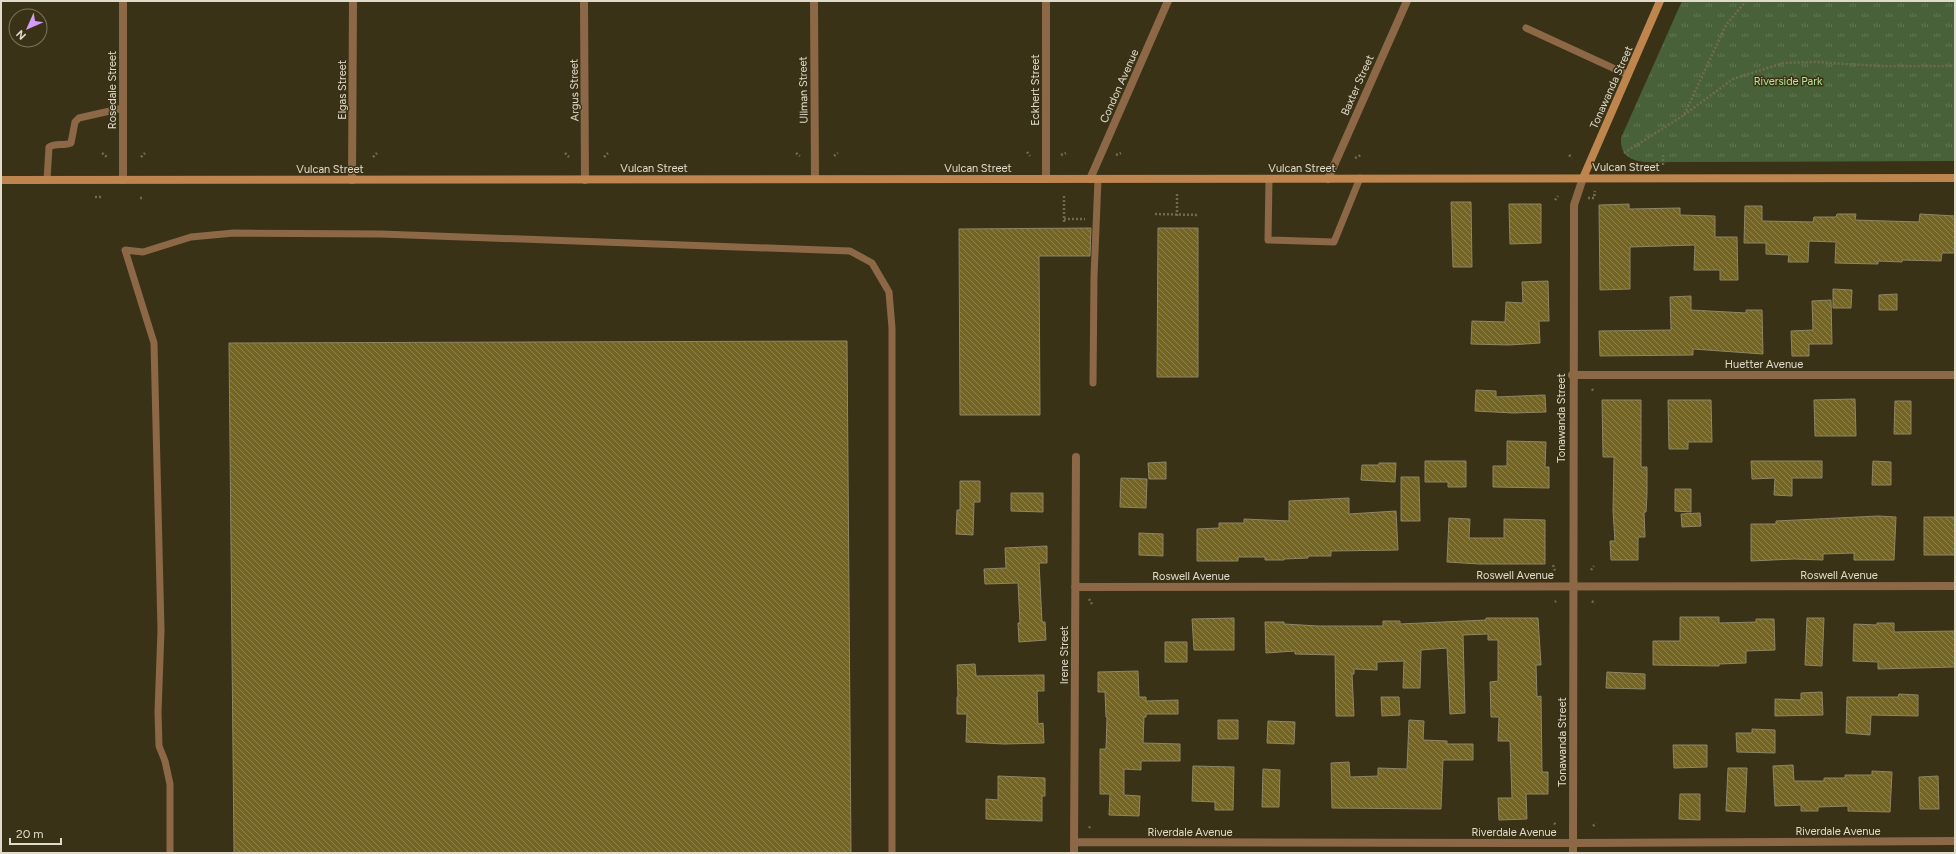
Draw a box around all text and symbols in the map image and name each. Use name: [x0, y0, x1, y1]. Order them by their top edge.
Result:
north arrow: [8, 8, 48, 48]
text: N: [14, 27, 29, 42]
street label: Tonawanda Street: [1587, 44, 1636, 131]
street label: Condon Avenue: [1097, 47, 1142, 125]
street label: Rosedale Street: [106, 51, 119, 129]
street label: Baxter Street: [1338, 53, 1377, 118]
street label: Eckhert Street: [1029, 54, 1042, 126]
street label: Ullman Street: [796, 56, 811, 124]
street label: Argus Street: [567, 59, 582, 121]
street label: Elgas Street: [336, 60, 349, 120]
park label: Riverside Park: [1754, 75, 1823, 88]
street label: Vulcan Street: [1592, 161, 1660, 174]
street label: Vulcan Street: [620, 162, 688, 175]
street label: Vulcan Street: [944, 162, 1012, 175]
street label: Vulcan Street: [1268, 162, 1336, 175]
street label: Vulcan Street: [296, 163, 364, 176]
street label: Huetter Avenue: [1725, 358, 1803, 371]
street label: Tonawanda Street: [1555, 373, 1568, 463]
street label: Roswell Avenue: [1476, 569, 1554, 582]
street label: Roswell Avenue: [1800, 569, 1878, 582]
street label: Roswell Avenue: [1152, 570, 1230, 583]
street label: Irene Street: [1058, 626, 1071, 684]
street label: Tonawanda Street: [1556, 697, 1569, 787]
scale bar: [10, 820, 61, 846]
street label: Riverdale Avenue: [1795, 825, 1881, 838]
street label: Riverdale Avenue: [1147, 826, 1233, 839]
street label: Riverdale Avenue: [1471, 826, 1557, 839]
text: 20 m: [16, 827, 44, 841]

